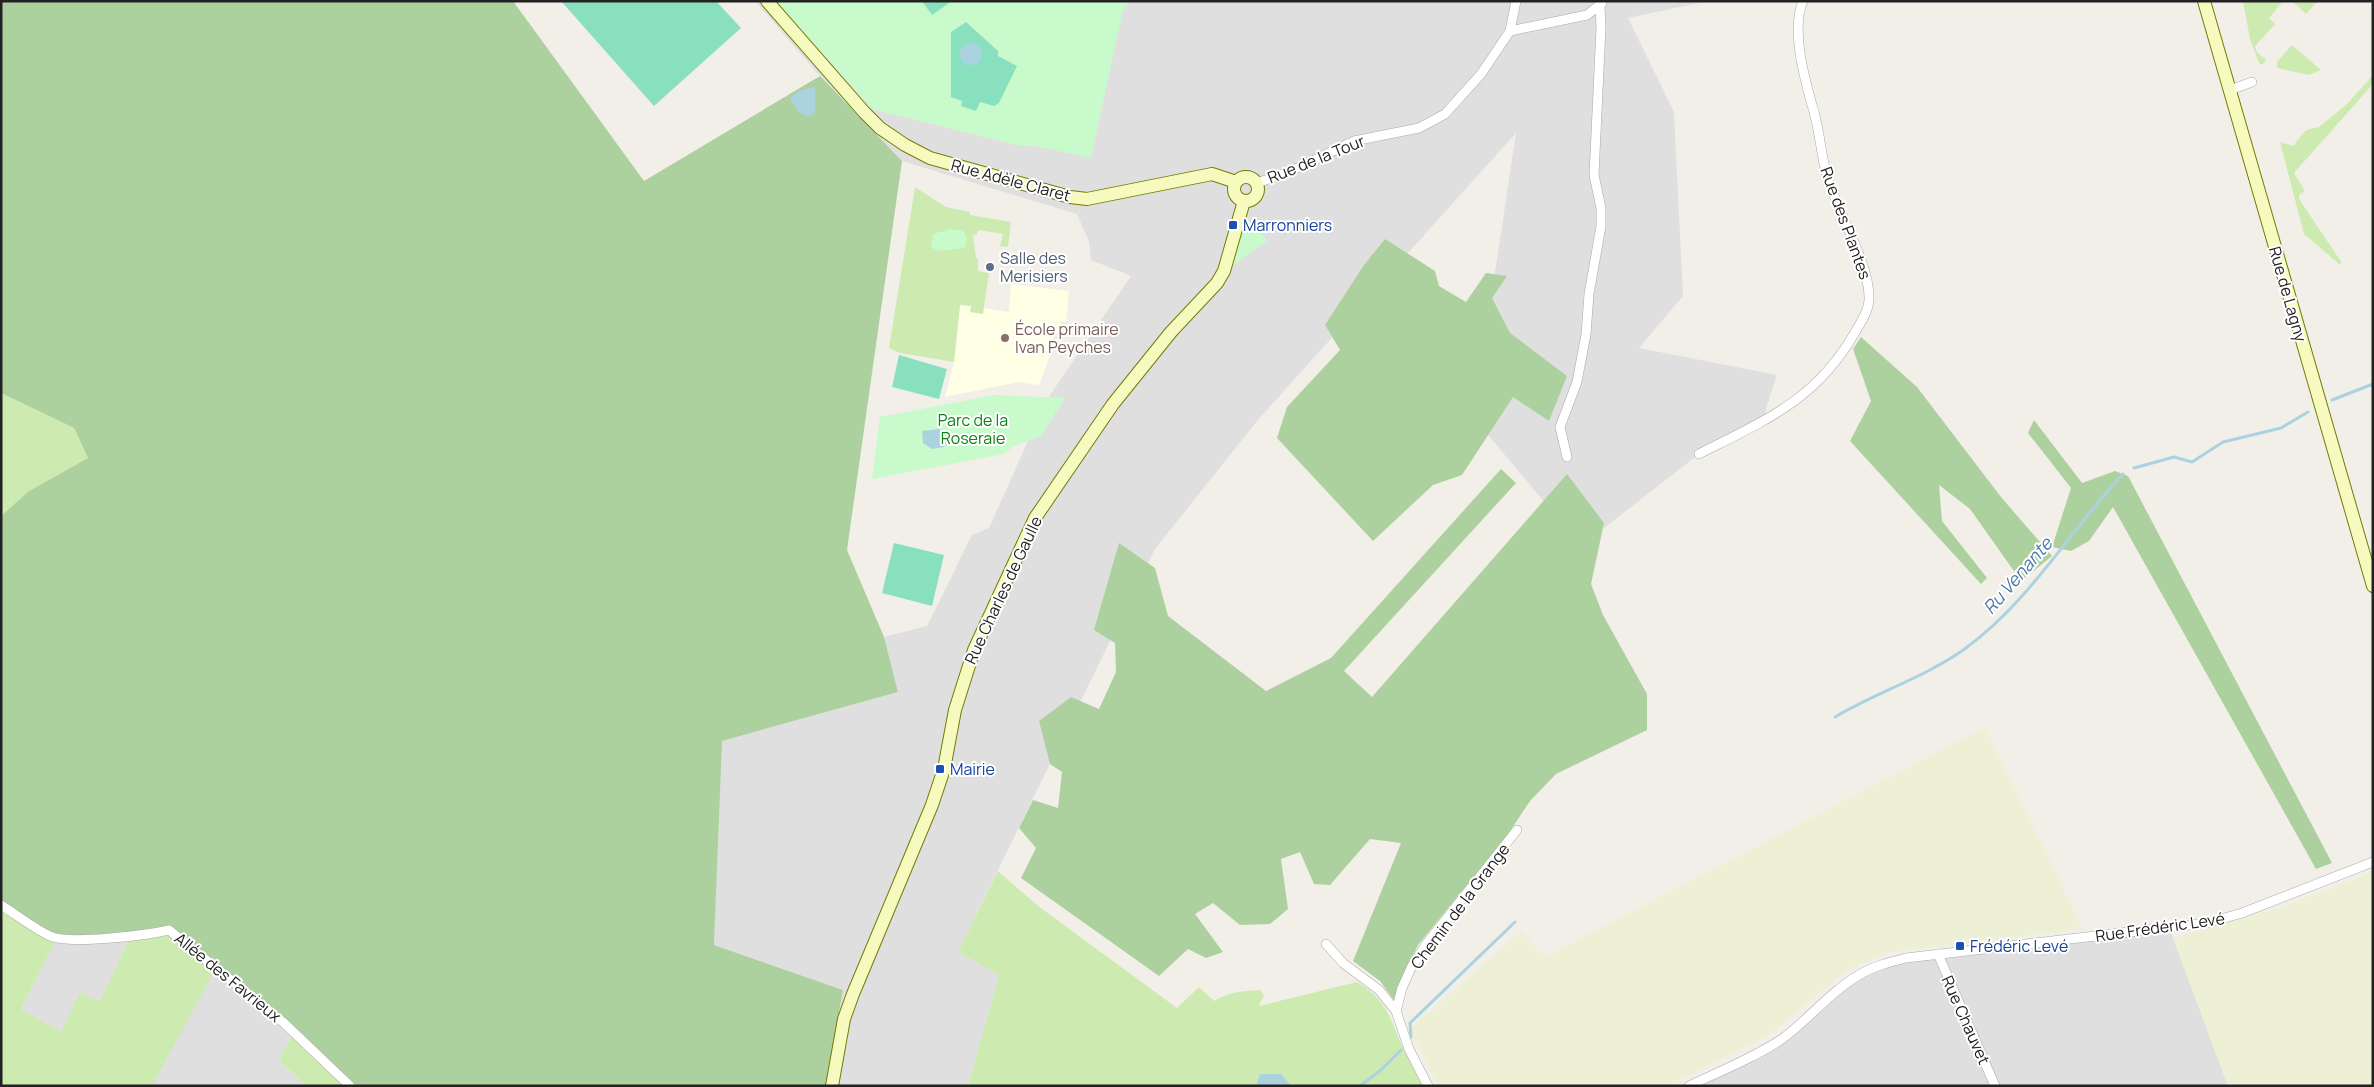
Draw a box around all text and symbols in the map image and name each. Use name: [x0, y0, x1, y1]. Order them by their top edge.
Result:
street label: Rue de la Tour: [1264, 129, 1368, 188]
street label: Rue Adèle Claret: [949, 153, 1073, 207]
street label: Rue des Plantes: [1815, 164, 1877, 282]
place label: Marronniers: [1243, 214, 1332, 236]
marker: Marronniers: [1227, 219, 1239, 231]
street label: Rue de Lagny: [2264, 244, 2312, 345]
place label: Salle des Merisiers: [1000, 247, 1068, 287]
marker: Salle des Merisiers: [984, 261, 996, 273]
place label: École primaire Ivan Peyches: [1015, 318, 1119, 358]
marker: École primaire Ivan Peyches: [999, 332, 1011, 344]
park label: Parc de la Roseraie: [938, 409, 1008, 449]
street label: Rue Charles de Gaulle: [959, 512, 1047, 668]
water label: Ru Venante: [1977, 531, 2058, 619]
place label: Mairie: [950, 758, 995, 780]
marker: Mairie: [934, 763, 946, 775]
street label: Chemin de la Grange: [1406, 839, 1514, 973]
street label: Rue Frédéric Levé: [2094, 907, 2226, 947]
street label: Allée des Favrieux: [170, 927, 286, 1027]
place label: Frédéric Levé: [1970, 935, 2068, 957]
marker: Frédéric Levé: [1954, 940, 1966, 952]
street label: Rue Chauvet: [1937, 972, 1995, 1068]

